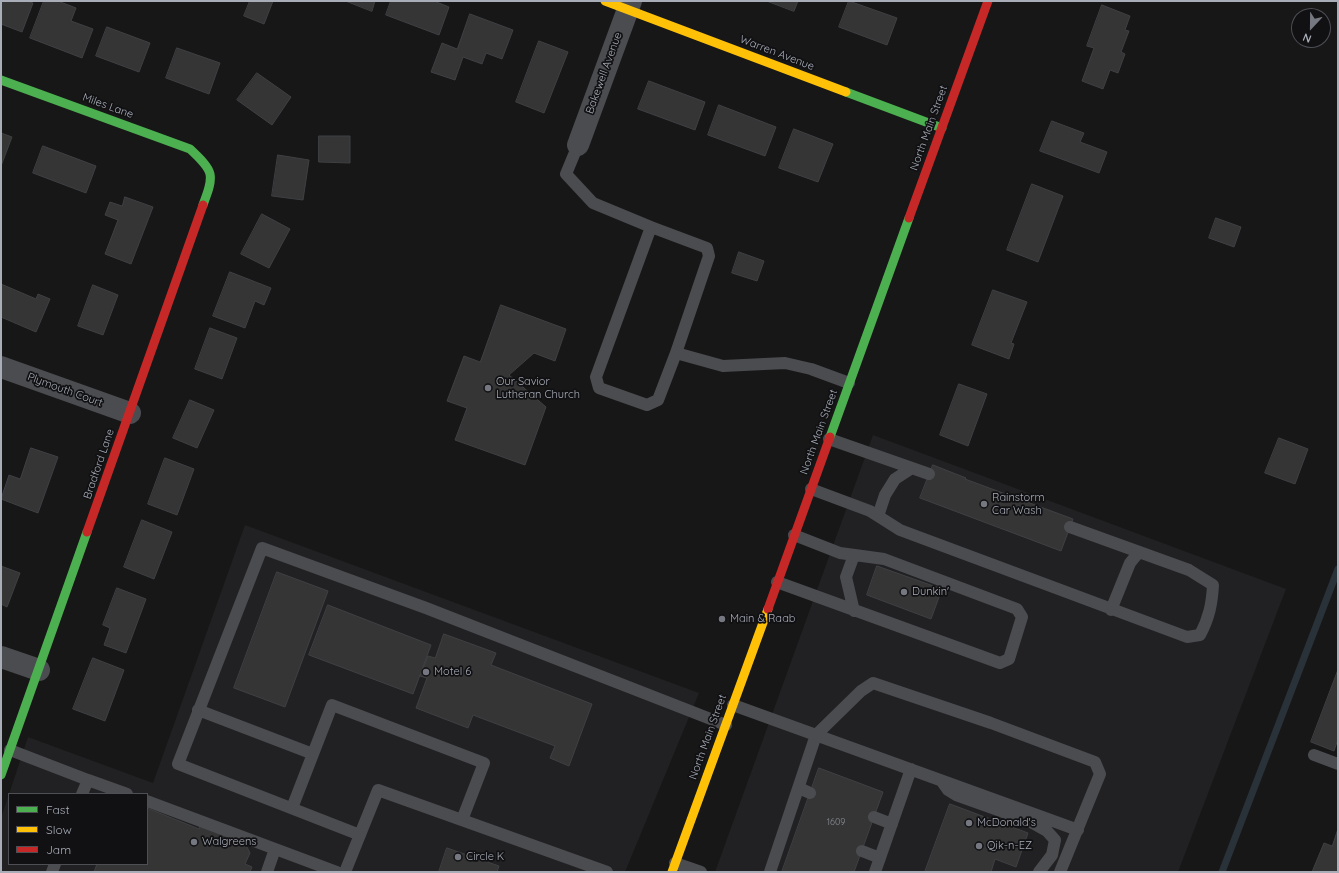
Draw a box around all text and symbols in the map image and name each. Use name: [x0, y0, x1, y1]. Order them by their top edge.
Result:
north arrow: [1291, 8, 1331, 48]
street label: Bakewell Avenue: [583, 30, 625, 116]
text: N: [1301, 30, 1313, 46]
street label: Warren Avenue: [738, 33, 816, 73]
street label: North Main Street: [908, 84, 950, 172]
street label: Miles Lane: [81, 91, 135, 121]
street label: Plymouth Court: [26, 370, 104, 410]
place label: Our Savior Lutheran Church: [496, 375, 580, 401]
marker: Our Savior Lutheran Church: [483, 383, 493, 393]
street label: North Main Street: [798, 388, 840, 476]
street label: Bradford Lane: [81, 427, 117, 501]
place label: Rainstorm Car Wash: [992, 491, 1045, 517]
marker: Rainstorm Car Wash: [979, 499, 989, 509]
place label: Dunkin': [912, 585, 949, 599]
marker: Dunkin': [899, 587, 909, 597]
place label: Main & Raab: [730, 612, 795, 626]
marker: Main & Raab: [717, 614, 727, 624]
place label: Motel 6: [434, 665, 471, 679]
marker: Motel 6: [421, 667, 431, 677]
street label: North Main Street: [687, 693, 729, 781]
legend: [8, 793, 148, 865]
text: Fast: [46, 802, 70, 817]
place label: McDonald's: [977, 816, 1036, 830]
house number: 1609: [827, 817, 845, 827]
marker: McDonald's: [964, 818, 974, 828]
text: Slow: [46, 822, 72, 837]
place label: Walgreens: [202, 835, 256, 849]
marker: Walgreens: [189, 837, 199, 847]
place label: Qik-n-EZ: [987, 839, 1032, 853]
marker: Qik-n-EZ: [974, 841, 984, 851]
text: Jam: [46, 842, 71, 857]
place label: Circle K: [466, 850, 504, 864]
marker: Circle K: [453, 852, 463, 862]

